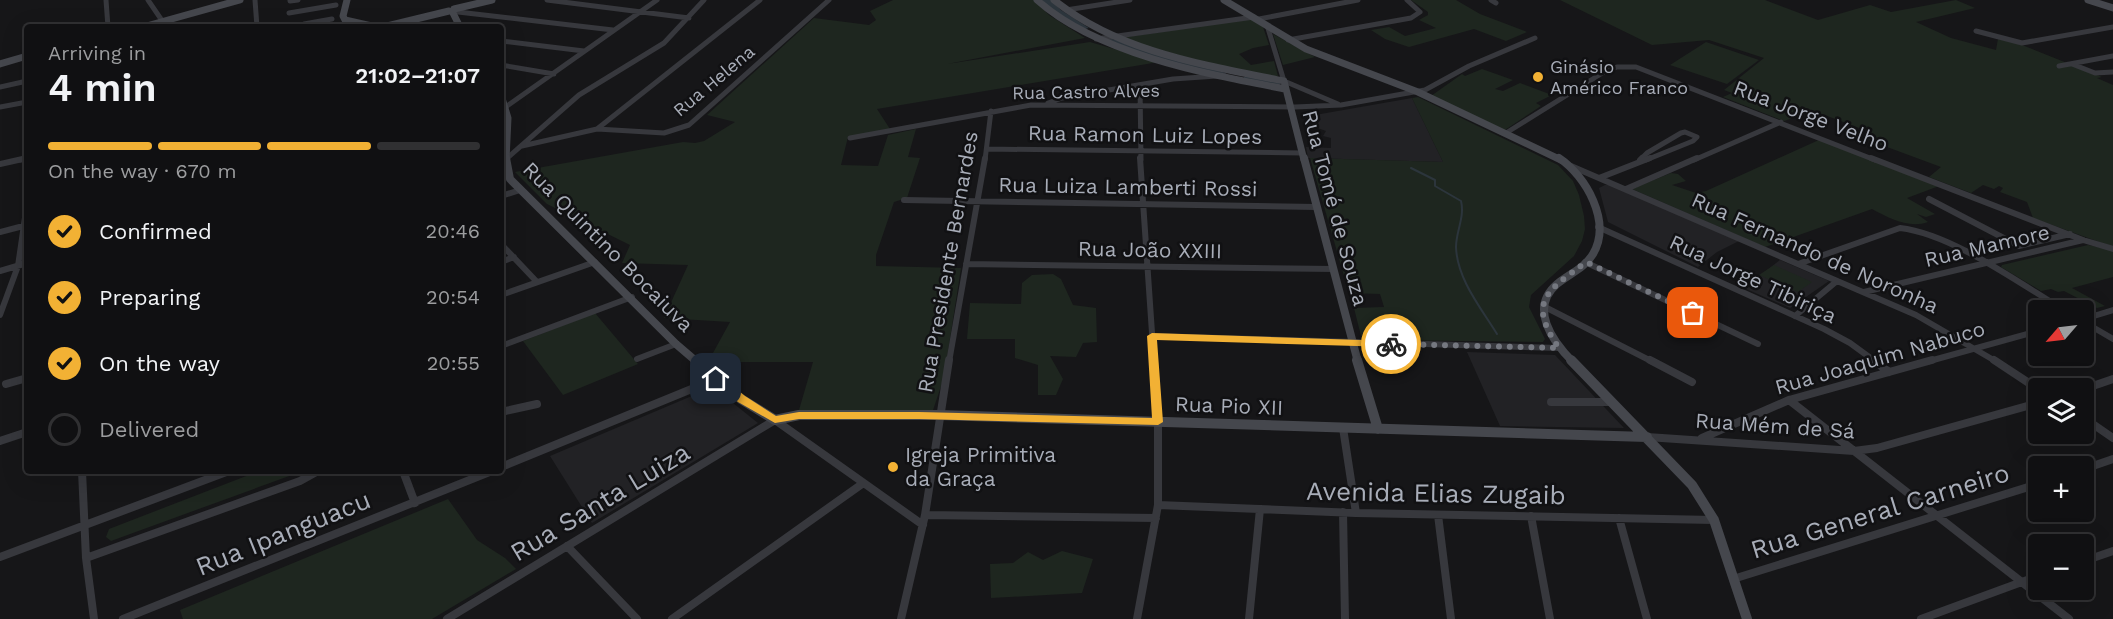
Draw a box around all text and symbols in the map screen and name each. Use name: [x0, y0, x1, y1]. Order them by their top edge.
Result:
text: Arriving in: [48, 41, 146, 65]
street label: Rua Helena: [669, 41, 759, 121]
place label: Ginásio Américo Franco: [1550, 56, 1688, 98]
text: 21:02–21:07: [355, 63, 480, 88]
text: 4 min: [48, 65, 157, 110]
marker: Ginásio Américo Franco: [1531, 70, 1545, 84]
street label: Rua Jorge Velho: [1730, 75, 1892, 157]
street label: Rua Castro Alves: [1012, 80, 1160, 103]
street label: Rua Tomé de Souza: [1297, 107, 1374, 309]
street label: Rua Ramon Luiz Lopes: [1028, 120, 1262, 149]
street label: Rua Presidente Bernardes: [912, 129, 983, 395]
street label: Rua Quintino Bocaiuva: [518, 156, 699, 337]
text: On the way · 670 m: [48, 159, 237, 183]
street label: Rua Luiza Lamberti Rossi: [998, 172, 1258, 201]
street label: Rua Fernando de Noronha: [1688, 187, 1943, 318]
icon: check: [48, 215, 81, 248]
text: Confirmed: [99, 219, 212, 244]
text: 20:46: [426, 219, 480, 243]
street label: Rua Mamore: [1922, 219, 2052, 272]
street label: Rua Jorge Tibiriça: [1666, 229, 1841, 328]
street label: Rua João XXIII: [1078, 236, 1222, 263]
icon: check: [48, 281, 81, 314]
text: Preparing: [99, 285, 200, 310]
text: 20:54: [426, 285, 480, 309]
pin: [1667, 287, 1718, 338]
icon: bag: [1676, 296, 1709, 329]
north arrow: [2028, 300, 2094, 366]
map controls: [2028, 300, 2094, 600]
courier: [1361, 314, 1421, 374]
street label: Rua Joaquim Nabuco: [1772, 316, 1988, 400]
icon: bike: [1375, 328, 1408, 361]
icon: check: [48, 347, 81, 380]
text: On the way: [99, 351, 220, 376]
text: 20:55: [427, 351, 480, 375]
pin: [690, 353, 741, 404]
icon: home: [699, 362, 732, 395]
button: layers: [2028, 378, 2094, 444]
street label: Rua Pio XII: [1174, 391, 1284, 420]
street label: Rua Mém de Sá: [1694, 407, 1856, 444]
text: Delivered: [99, 417, 199, 442]
street label: Rua Santa Luiza: [505, 437, 695, 567]
place label: Igreja Primitiva da Graça: [905, 442, 1056, 491]
button: +: [2028, 456, 2094, 522]
street label: Rua General Carneiro: [1747, 457, 2013, 565]
marker: Igreja Primitiva da Graça: [886, 460, 900, 474]
street label: Avenida Elias Zugaib: [1306, 476, 1566, 510]
street label: Rua Ipanguacu: [191, 484, 375, 582]
button: −: [2028, 534, 2094, 600]

